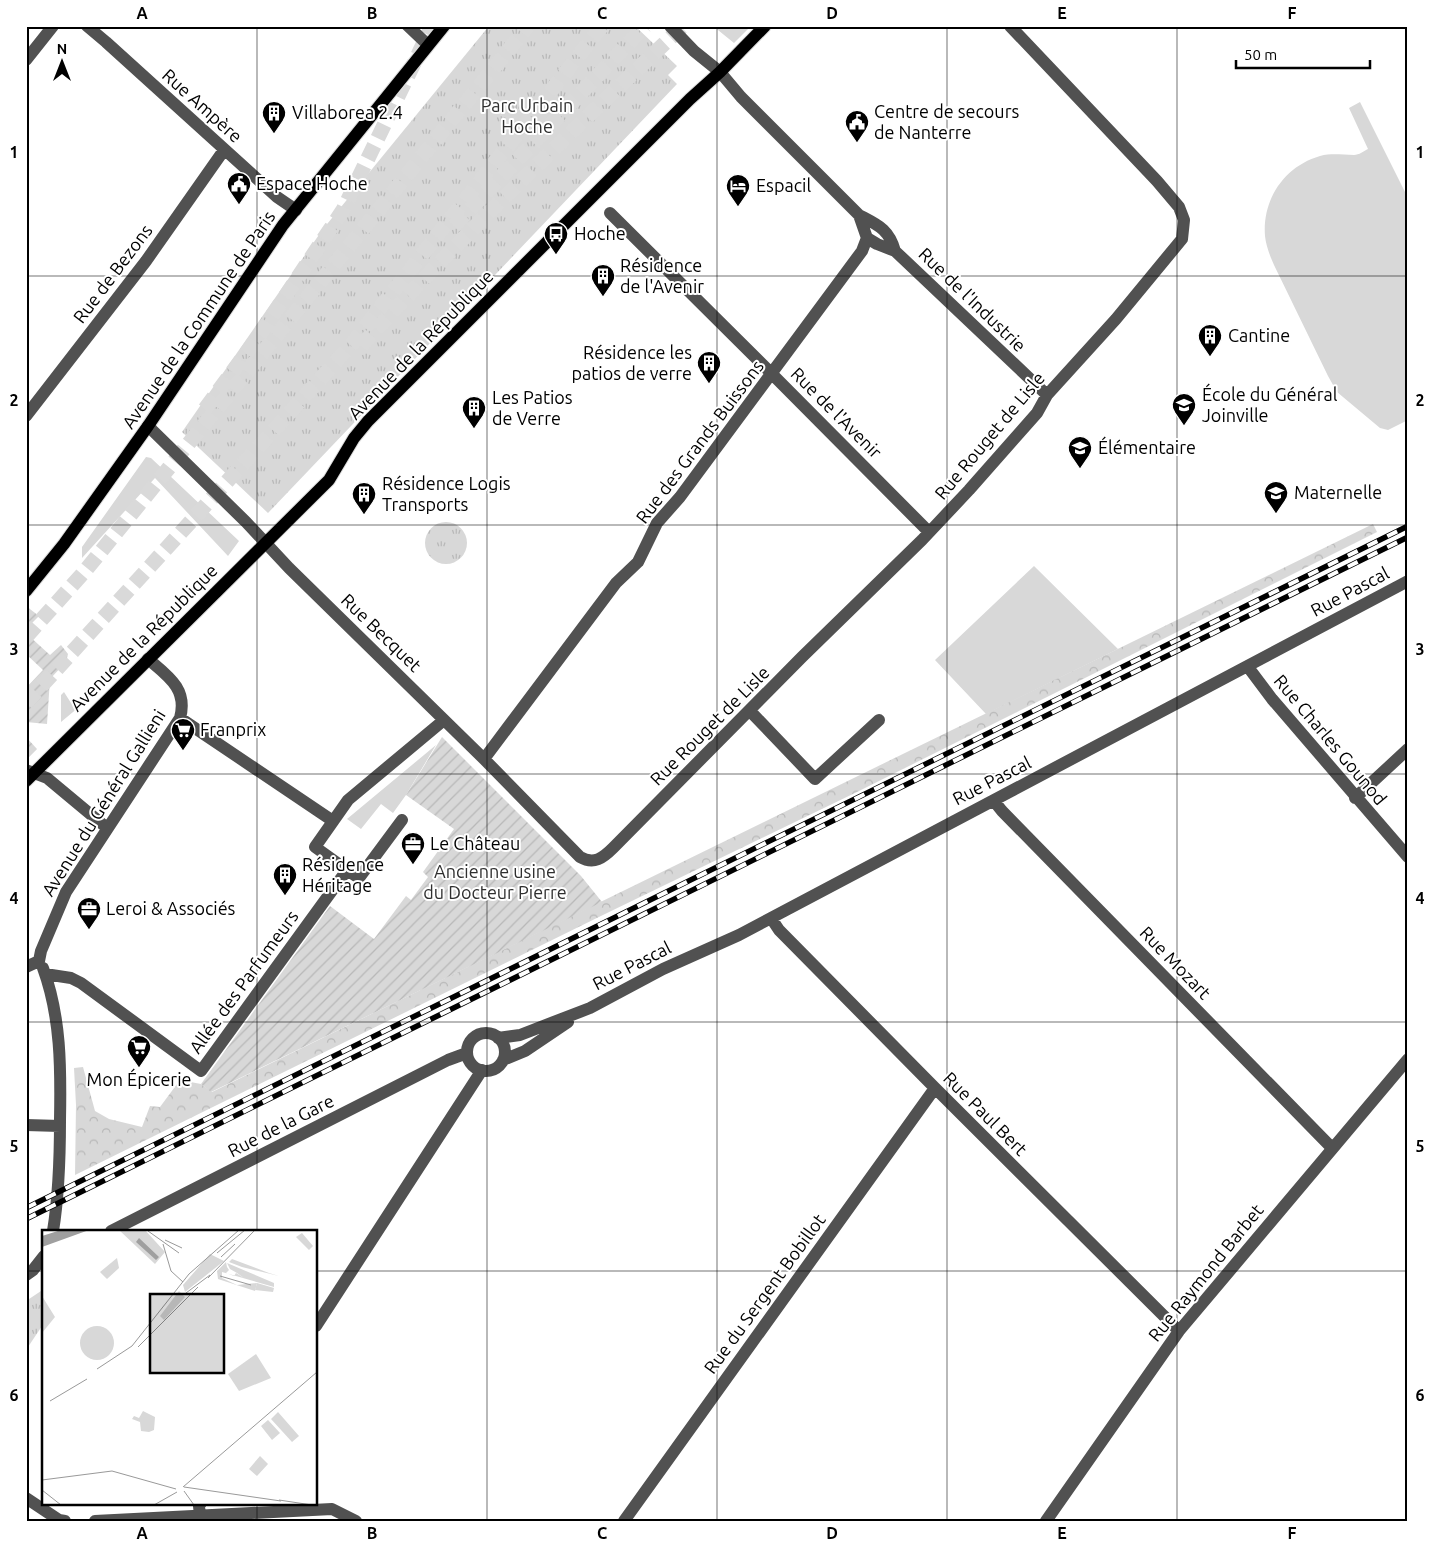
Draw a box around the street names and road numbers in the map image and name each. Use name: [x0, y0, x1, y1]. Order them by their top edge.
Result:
street label: Rue Ampère: [159, 64, 247, 146]
street label: Avenue de la Commune de Paris: [118, 207, 279, 432]
street label: Rue de Bezons: [69, 220, 156, 327]
street label: Rue de l'Industrie: [915, 243, 1030, 355]
street label: Avenue de la République: [344, 266, 497, 423]
street label: Rue des Grands Buissons: [631, 356, 767, 527]
street label: Rue de l'Avenir: [787, 363, 886, 462]
street label: Rue Rouget de Lisle: [930, 368, 1048, 503]
street label: Avenue de la République: [66, 560, 221, 715]
street label: Rue Pascal: [1307, 562, 1392, 620]
street label: Rue Becquet: [338, 589, 426, 675]
street label: Rue Rouget de Lisle: [646, 662, 773, 789]
street label: Rue Charles Gounod: [1271, 670, 1391, 808]
street label: Avenue du Général Gallieni: [37, 705, 169, 899]
street label: Rue Pascal: [949, 752, 1034, 808]
street label: Allée des Parfumeurs: [185, 906, 302, 1057]
street label: Rue Mozart: [1136, 922, 1215, 1003]
street label: Rue Pascal: [589, 937, 674, 993]
street label: Rue Paul Bert: [940, 1067, 1032, 1159]
street label: Rue de la Gare: [224, 1090, 337, 1160]
street label: Rue Raymond Barbet: [1144, 1200, 1267, 1345]
street label: Rue du Sergent Bobillot: [700, 1210, 829, 1377]

